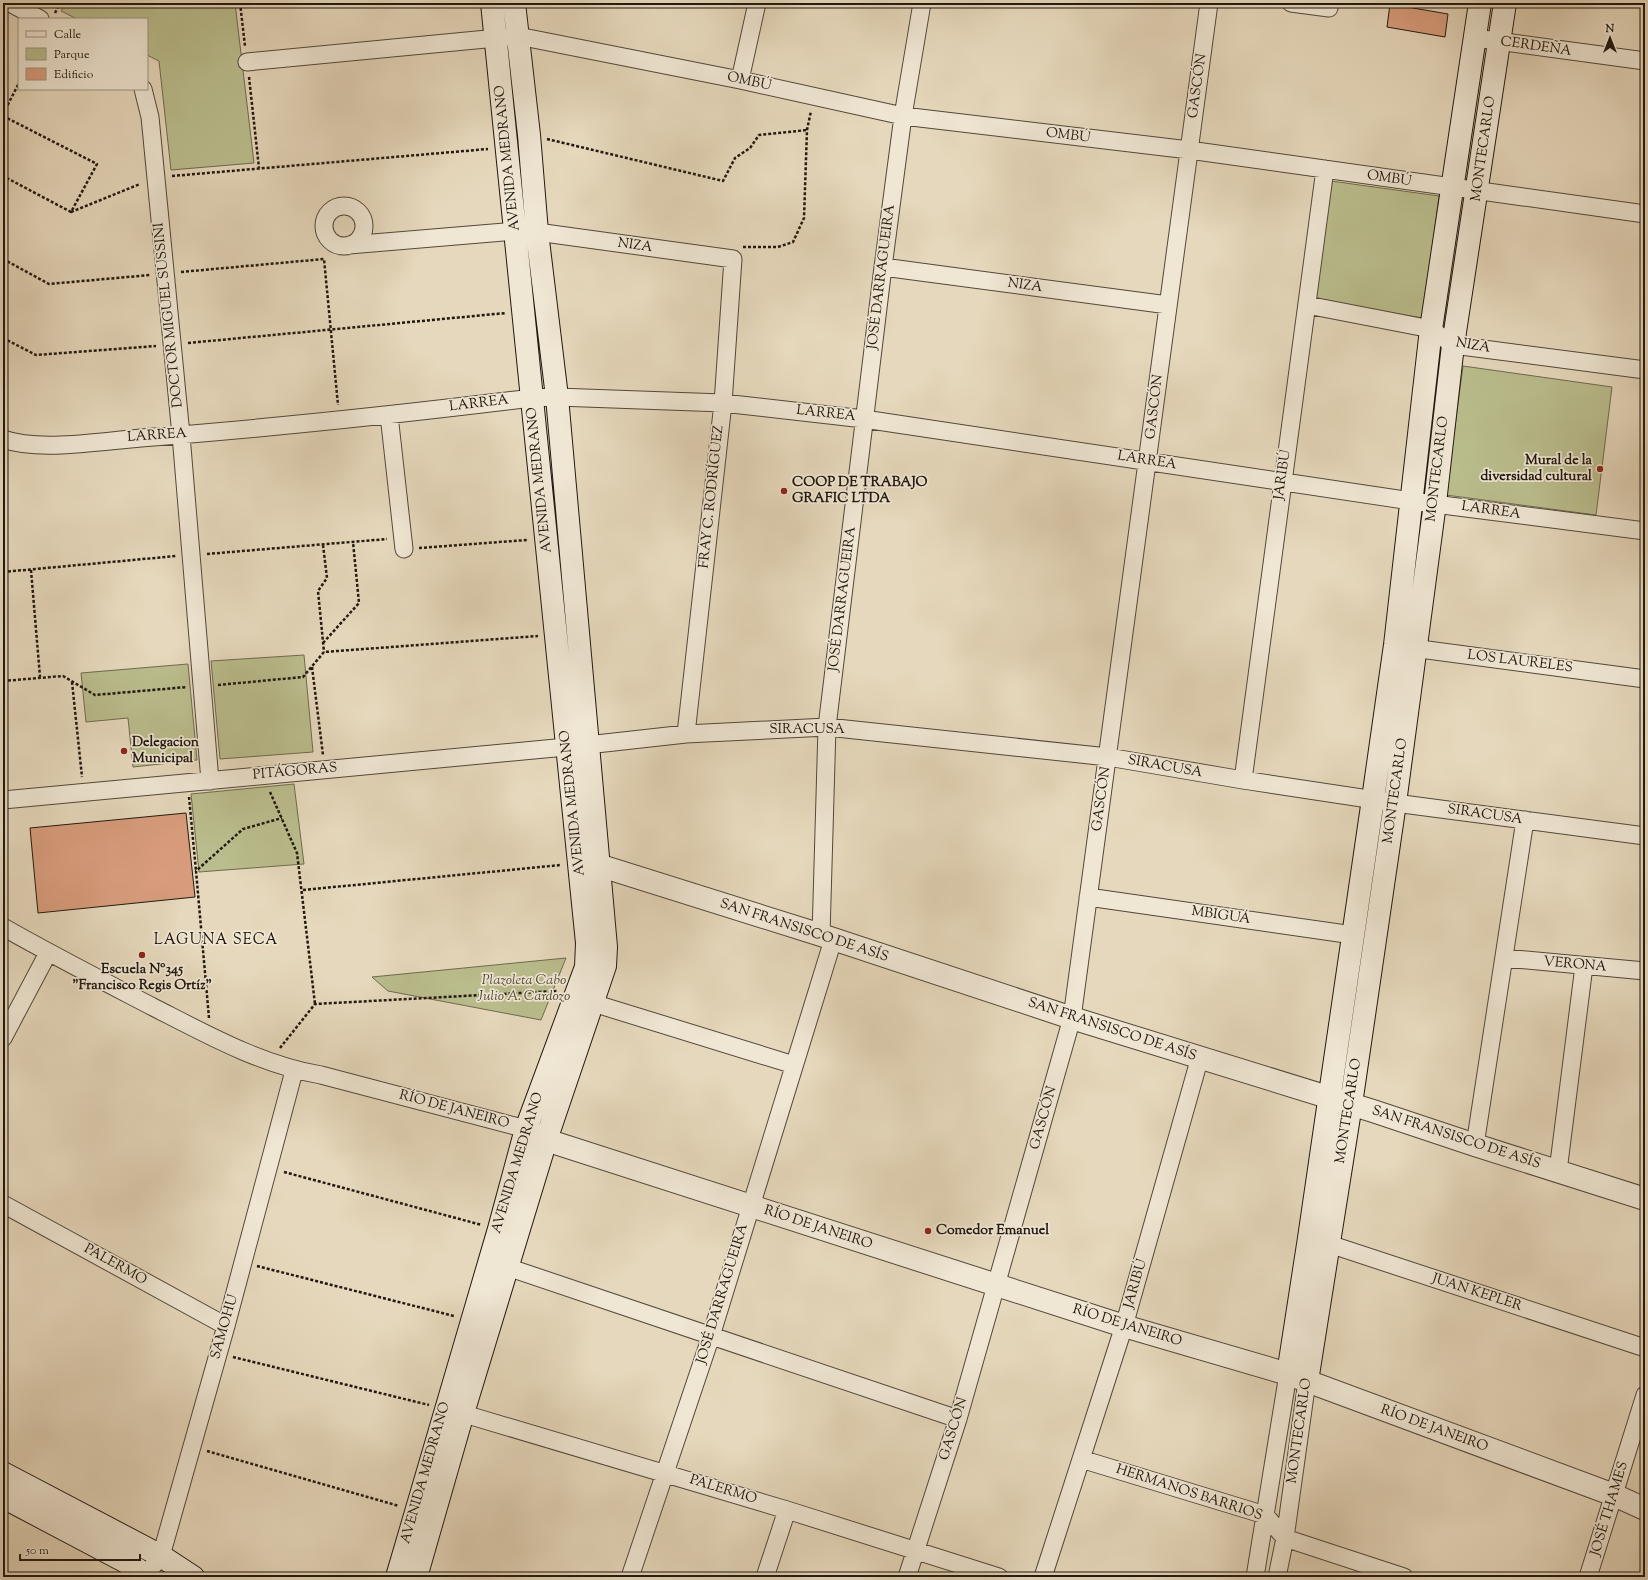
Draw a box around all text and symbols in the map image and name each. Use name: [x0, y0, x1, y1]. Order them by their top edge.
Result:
legend: [18, 18, 148, 90]
north arrow: [1590, 18, 1630, 58]
text: N: [1605, 21, 1615, 37]
text: Calle: [54, 26, 82, 44]
street label: CERDEÑA: [1499, 32, 1574, 62]
text: Parque: [54, 46, 90, 64]
street label: GASCÓN: [1184, 52, 1212, 120]
text: Edificio: [54, 66, 94, 84]
street label: OMBÚ: [725, 68, 774, 97]
street label: AVENIDA MEDRANO: [490, 84, 526, 232]
street label: MONTECARLO: [1467, 95, 1501, 203]
street label: OMBÚ: [1045, 123, 1092, 149]
street label: OMBÚ: [1365, 166, 1413, 192]
street label: JOSÉ DARRAGUEIRA: [863, 203, 901, 352]
street label: DOCTOR MIGUEL SUSSINI: [149, 221, 189, 409]
street label: NIZA: [616, 234, 654, 258]
street label: NIZA: [1006, 274, 1044, 298]
street label: NIZA: [1454, 333, 1493, 359]
street label: GASCÓN: [1141, 373, 1169, 441]
street label: LARREA: [448, 390, 510, 418]
street label: LARREA: [795, 401, 857, 427]
street label: AVENIDA MEDRANO: [522, 406, 558, 554]
street label: MONTECARLO: [1422, 415, 1454, 523]
street label: LARREA: [127, 424, 188, 448]
street label: FRAY C. RODRÍGUEZ: [695, 424, 729, 570]
street label: LARREA: [1116, 446, 1179, 476]
street label: JARIBÚ: [1269, 448, 1296, 502]
place label: Mural de la diversidad cultural: [1480, 451, 1593, 487]
marker: Mural de la diversidad cultural: [1595, 464, 1605, 474]
place label: COOP DE TRABAJO GRAFIC LTDA: [792, 473, 927, 509]
marker: COOP DE TRABAJO GRAFIC LTDA: [779, 486, 789, 496]
street label: LARREA: [1460, 497, 1523, 525]
street label: JOSÉ DARRAGUEIRA: [824, 525, 862, 674]
street label: LOS LAURELES: [1466, 646, 1574, 678]
street label: SIRACUSA: [769, 720, 845, 740]
street label: AVENIDA MEDRANO: [555, 729, 591, 877]
place label: Delegacion Municipal: [132, 733, 200, 769]
street label: MONTECARLO: [1379, 737, 1413, 845]
marker: Delegacion Municipal: [119, 746, 129, 756]
street label: SIRACUSA: [1126, 751, 1205, 784]
street label: PITÁGORAS: [252, 758, 338, 786]
street label: GASCÓN: [1088, 765, 1116, 833]
street label: SIRACUSA: [1446, 800, 1524, 830]
street label: SAN FRANSISCO DE ASÍS: [717, 894, 891, 968]
street label: MBIGUÁ: [1190, 902, 1253, 930]
district label: LAGUNA SECA: [154, 930, 278, 951]
marker: Escuela Nº345 "Francisco Regis Ortíz": [137, 950, 147, 960]
street label: VERONA: [1543, 952, 1608, 978]
place label: Escuela Nº345 "Francisco Regis Ortíz": [72, 960, 212, 996]
park label: Plazoleta Cabo Julio A. Cardozo: [477, 971, 570, 1007]
street label: SAN FRANSISCO DE ASÍS: [1025, 993, 1199, 1067]
street label: MONTECARLO: [1331, 1057, 1367, 1165]
street label: GASCÓN: [1025, 1084, 1063, 1152]
street label: RÍO DE JANEIRO: [397, 1086, 511, 1134]
street label: AVENIDA MEDRANO: [487, 1090, 549, 1236]
street label: SAN FRANSISCO DE ASÍS: [1369, 1101, 1543, 1175]
street label: RÍO DE JANEIRO: [761, 1201, 875, 1255]
street label: JOSÉ DARRAGUEIRA: [692, 1221, 754, 1368]
place label: Comedor Emanuel: [936, 1221, 1049, 1241]
marker: Comedor Emanuel: [923, 1226, 933, 1236]
street label: PALERMO: [80, 1239, 150, 1291]
street label: JARIBÚ: [1119, 1257, 1153, 1312]
street label: JUAN KEPLER: [1428, 1269, 1525, 1317]
street label: SAMOHU: [206, 1292, 244, 1362]
street label: RÍO DE JANEIRO: [1070, 1300, 1184, 1352]
street label: MONTECARLO: [1283, 1377, 1317, 1485]
street label: GASCÓN: [935, 1395, 973, 1463]
street label: AVENIDA MEDRANO: [396, 1400, 456, 1546]
street label: RÍO DE JANEIRO: [1377, 1400, 1491, 1458]
street label: JOSÉ THAMES: [1586, 1459, 1634, 1560]
street label: HERMANOS BARRIOS: [1113, 1460, 1265, 1526]
street label: PALERMO: [687, 1470, 759, 1510]
scale bar: [20, 1536, 140, 1562]
text: 50 m: [25, 1542, 49, 1560]

